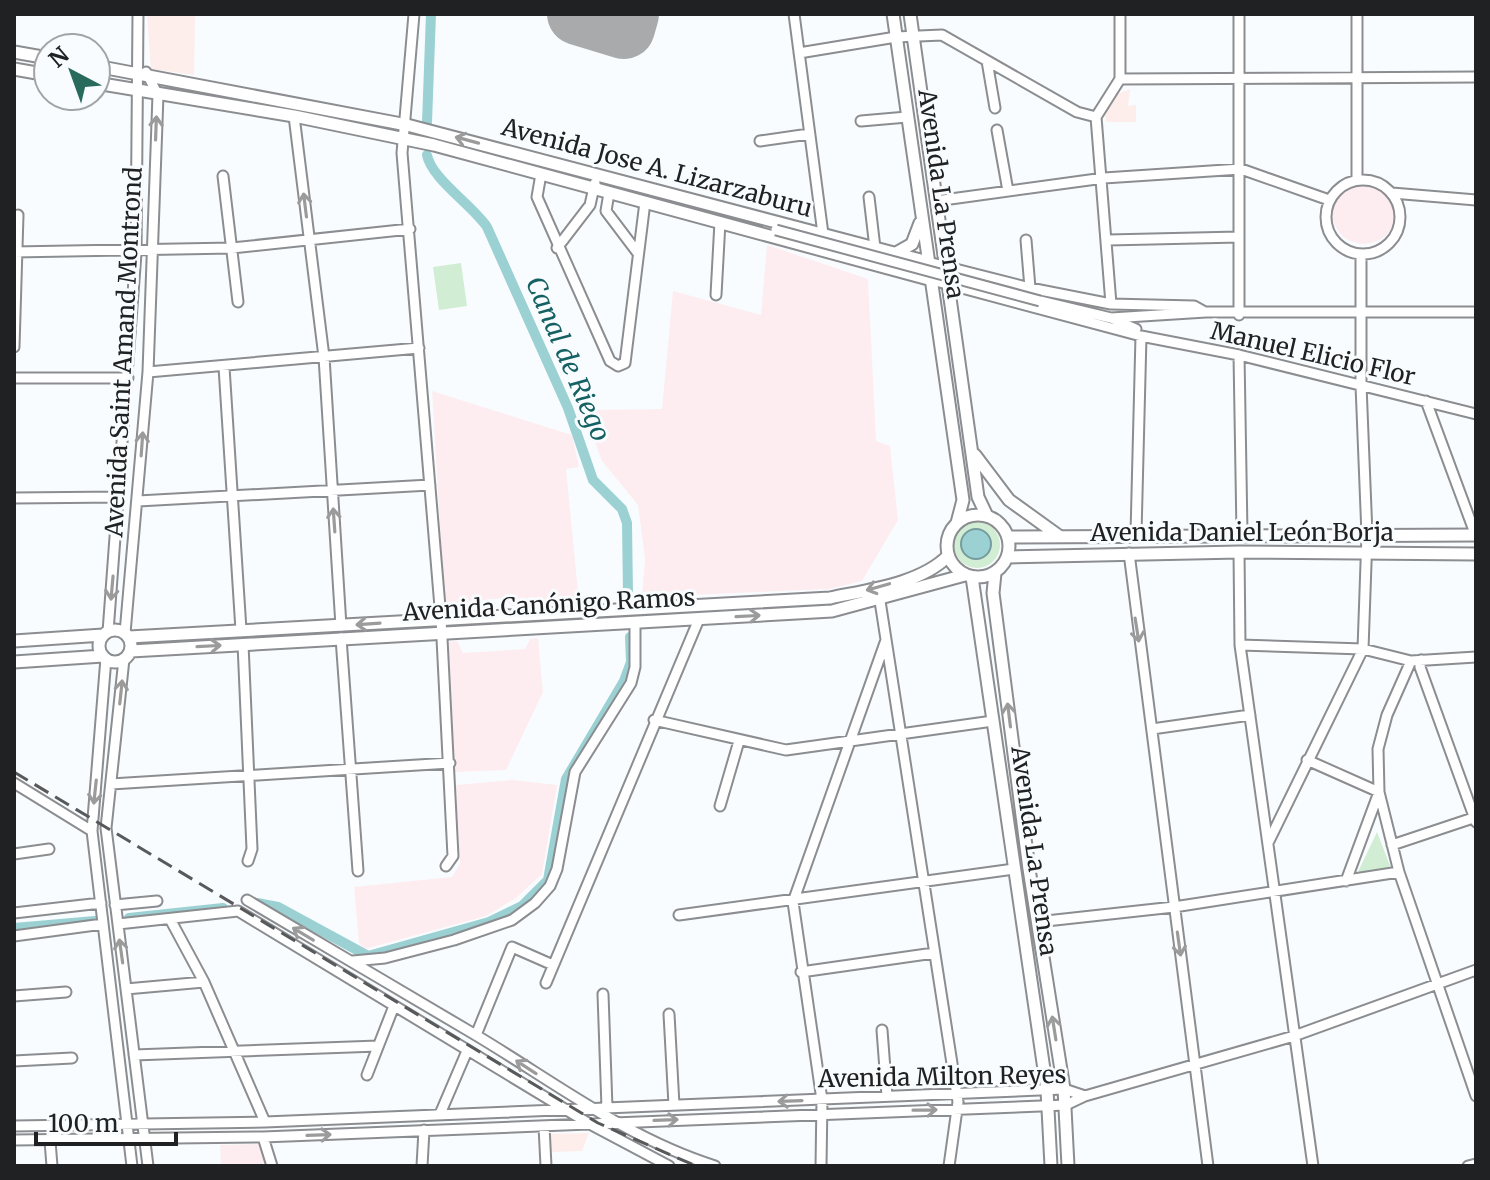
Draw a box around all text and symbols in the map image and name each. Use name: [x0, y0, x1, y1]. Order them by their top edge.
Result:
north arrow: [32, 32, 112, 112]
text: N: [43, 40, 75, 73]
street label: Avenida La Prensa: [911, 86, 972, 301]
street label: Avenida Jose A. Lizarzaburu: [497, 111, 816, 224]
one-way arrow: [149, 115, 164, 142]
one-way arrow: [454, 132, 480, 147]
street label: Avenida Saint Amand Montrond: [98, 166, 149, 539]
one-way arrow: [297, 193, 312, 218]
water label: Canal de Riego: [519, 271, 618, 446]
street label: Manuel Elicio Flor: [1208, 315, 1419, 392]
one-way arrow: [135, 431, 150, 458]
one-way arrow: [326, 507, 341, 534]
street label: Avenida Daniel León Borja: [1089, 517, 1394, 548]
one-way arrow: [104, 574, 119, 601]
one-way arrow: [866, 580, 892, 595]
street label: Avenida Canónigo Ramos: [401, 581, 696, 628]
one-way arrow: [734, 608, 761, 623]
one-way arrow: [355, 617, 382, 632]
one-way arrow: [1130, 617, 1145, 643]
one-way arrow: [195, 638, 222, 653]
one-way arrow: [113, 679, 128, 706]
one-way arrow: [1001, 703, 1016, 728]
street label: Avenida La Prensa: [1004, 743, 1065, 958]
one-way arrow: [87, 778, 102, 805]
one-way arrow: [292, 925, 315, 941]
one-way arrow: [1171, 930, 1186, 957]
one-way arrow: [113, 938, 128, 964]
one-way arrow: [1046, 1016, 1061, 1041]
one-way arrow: [515, 1058, 538, 1074]
street label: Avenida Milton Reyes: [816, 1059, 1067, 1094]
one-way arrow: [778, 1093, 804, 1108]
scale bar: [36, 1096, 176, 1146]
one-way arrow: [911, 1103, 938, 1118]
text: 100 m: [48, 1108, 119, 1139]
one-way arrow: [652, 1112, 679, 1127]
one-way arrow: [305, 1127, 332, 1142]

